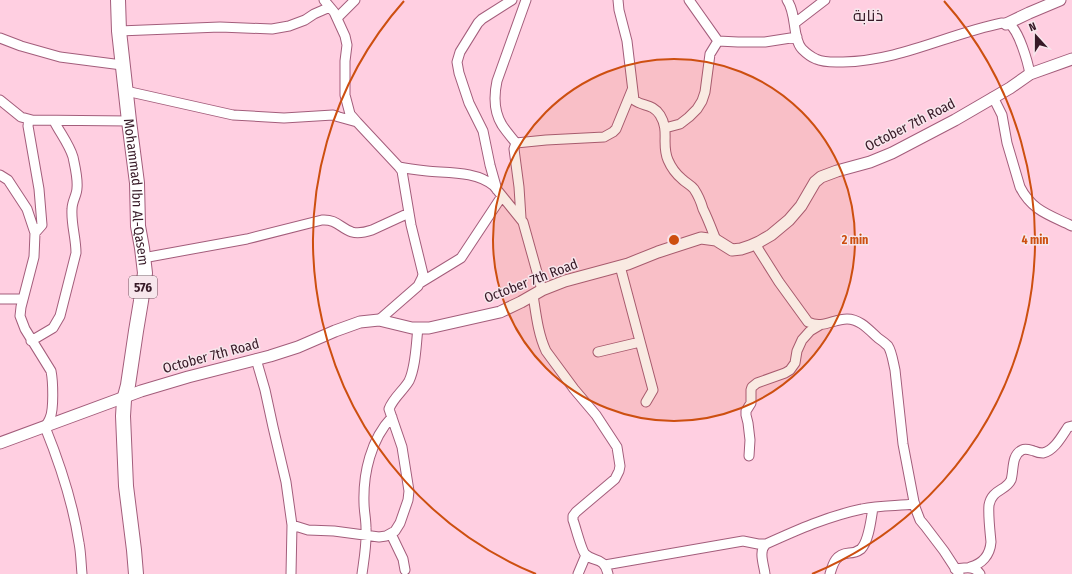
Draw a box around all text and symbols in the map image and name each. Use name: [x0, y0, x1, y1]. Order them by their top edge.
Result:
district label: ذنابة: [853, 6, 883, 25]
north arrow: [1016, 16, 1056, 56]
text: N: [1027, 20, 1038, 34]
street label: October 7th Road: [862, 95, 958, 155]
street label: Mohammad Ibn Al-Qasem: [120, 117, 153, 266]
centre of rings: [667, 233, 681, 247]
text: 2 min: [841, 233, 868, 247]
text: 4 min: [1021, 233, 1049, 247]
street label: October 7th Road: [482, 255, 580, 307]
road number: 576: [129, 276, 157, 298]
street label: October 7th Road: [161, 335, 261, 377]

